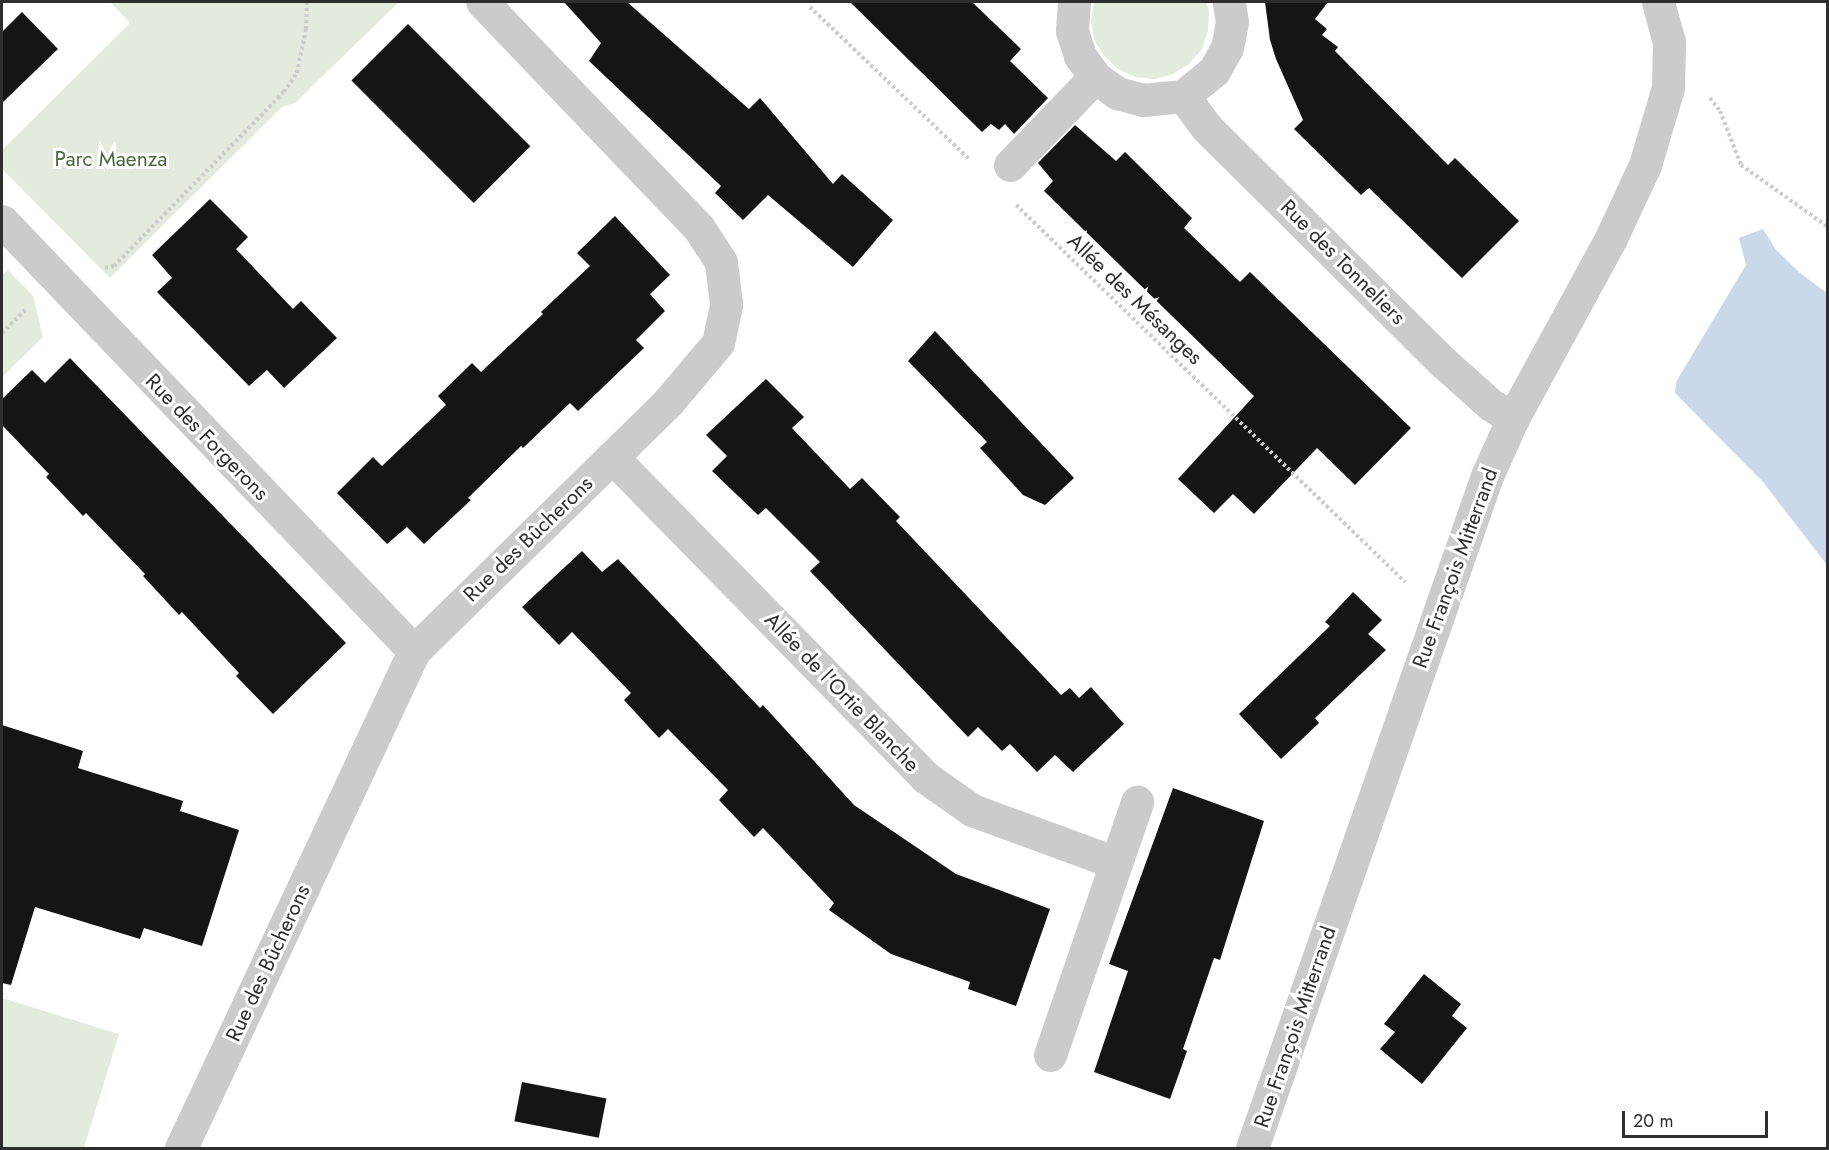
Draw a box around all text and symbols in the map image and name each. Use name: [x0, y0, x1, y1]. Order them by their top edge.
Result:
park label: Parc Maenza: [55, 146, 167, 172]
street label: Rue des Tonneliers: [1275, 194, 1411, 330]
street label: Allée des Mésanges: [1062, 228, 1208, 370]
street label: Rue des Forgerons: [140, 368, 274, 506]
street label: Rue François Mitterrand: [1407, 465, 1503, 671]
street label: Rue des Bûcherons: [458, 471, 598, 607]
street label: Allée de l'Ortie Blanche: [759, 607, 925, 777]
street label: Rue des Bûcherons: [221, 881, 315, 1045]
street label: Rue François Mitterrand: [1249, 923, 1341, 1131]
scale bar: [1625, 1099, 1770, 1137]
text: 20 m: [1633, 1108, 1673, 1134]

